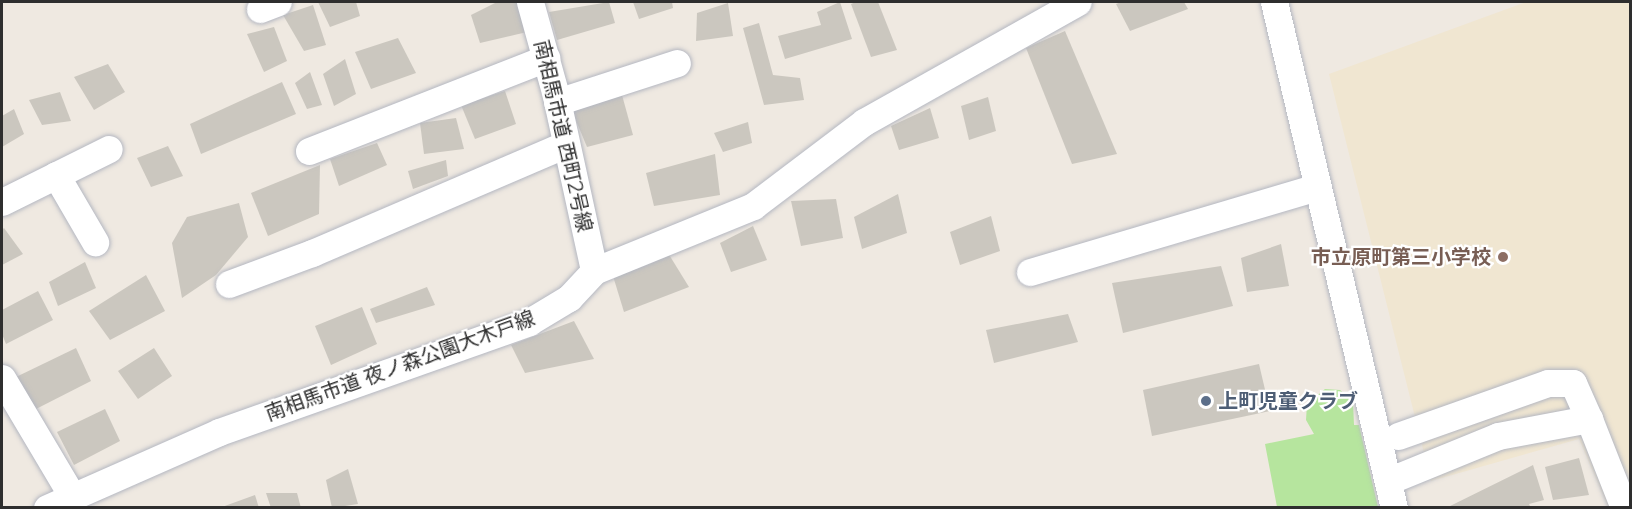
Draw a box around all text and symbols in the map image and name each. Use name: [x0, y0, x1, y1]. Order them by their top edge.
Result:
street label: 南相馬市道 西町2号線: [529, 38, 597, 234]
place label: 市立原町第三小学校: [1311, 245, 1491, 269]
marker: 市立原町第三小学校: [1496, 250, 1510, 264]
street label: 南相馬市道 夜ノ森公園大木戸線: [262, 306, 538, 426]
place label: 上町児童クラブ: [1218, 389, 1358, 413]
marker: 上町児童クラブ: [1199, 394, 1213, 408]

